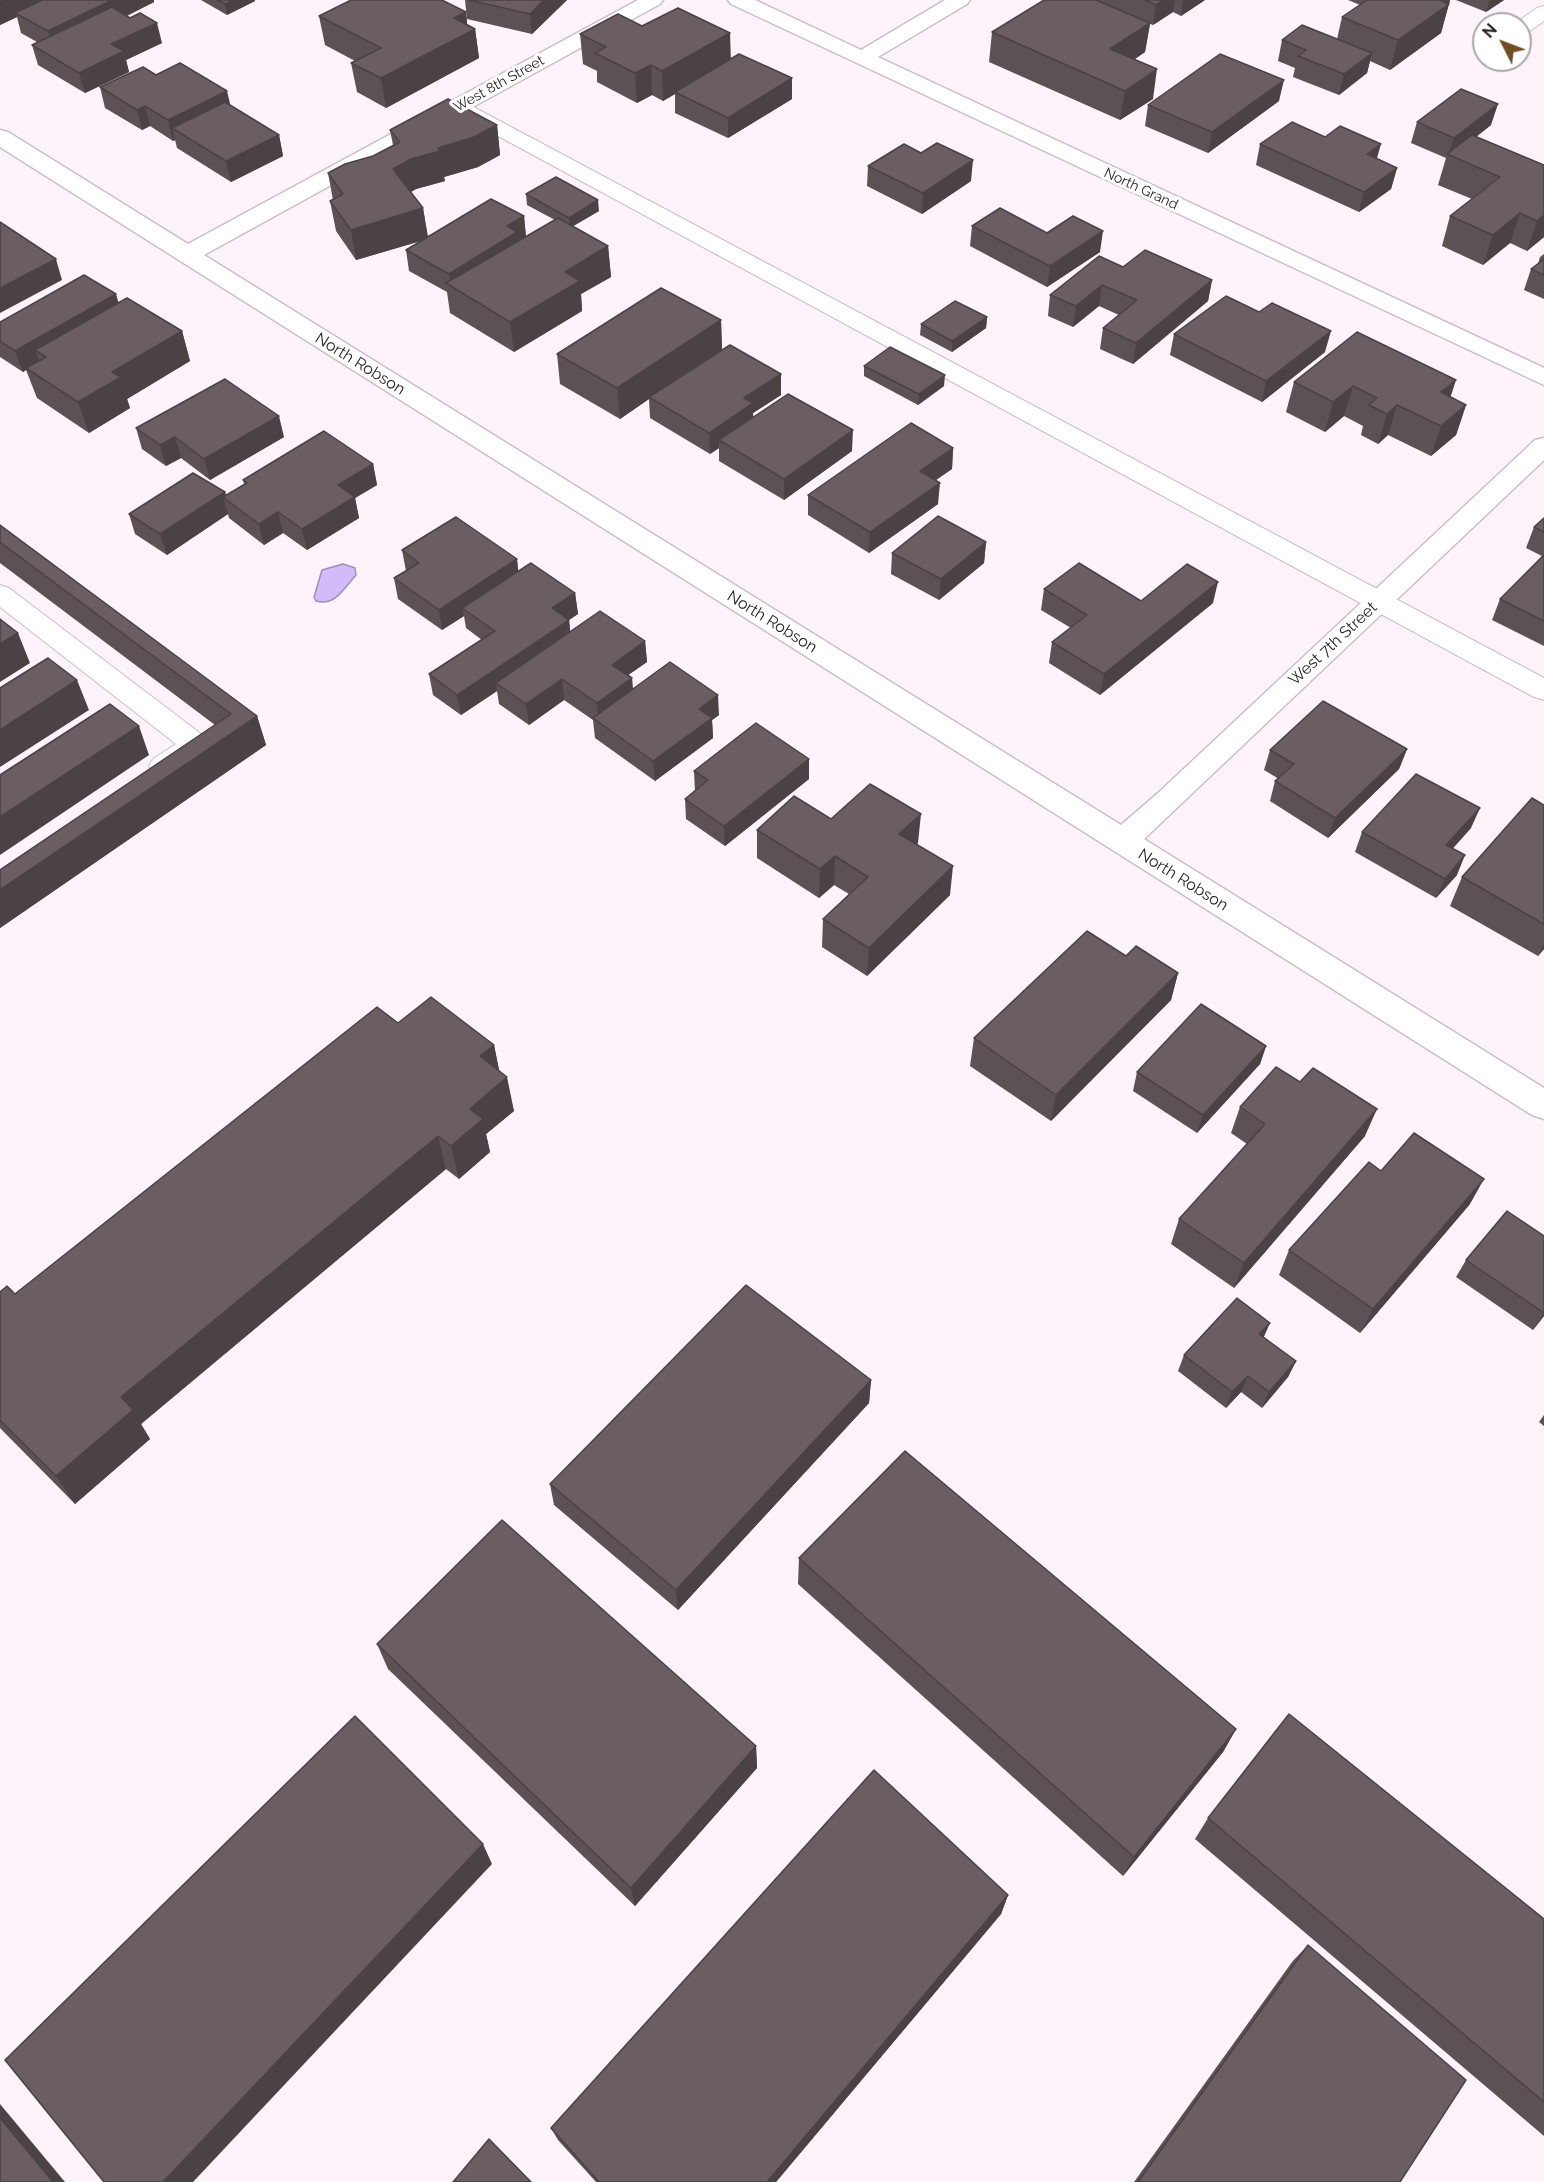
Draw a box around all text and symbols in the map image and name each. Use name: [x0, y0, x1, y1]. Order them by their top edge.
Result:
north arrow: [1472, 12, 1532, 72]
text: N: [1479, 20, 1501, 42]
street label: West 8th Street: [451, 52, 547, 116]
street label: North Grand: [1101, 165, 1181, 213]
street label: North Robson: [312, 329, 408, 399]
street label: North Robson: [724, 587, 820, 657]
street label: West 7th Street: [1285, 598, 1381, 690]
street label: North Robson: [1135, 845, 1231, 915]

